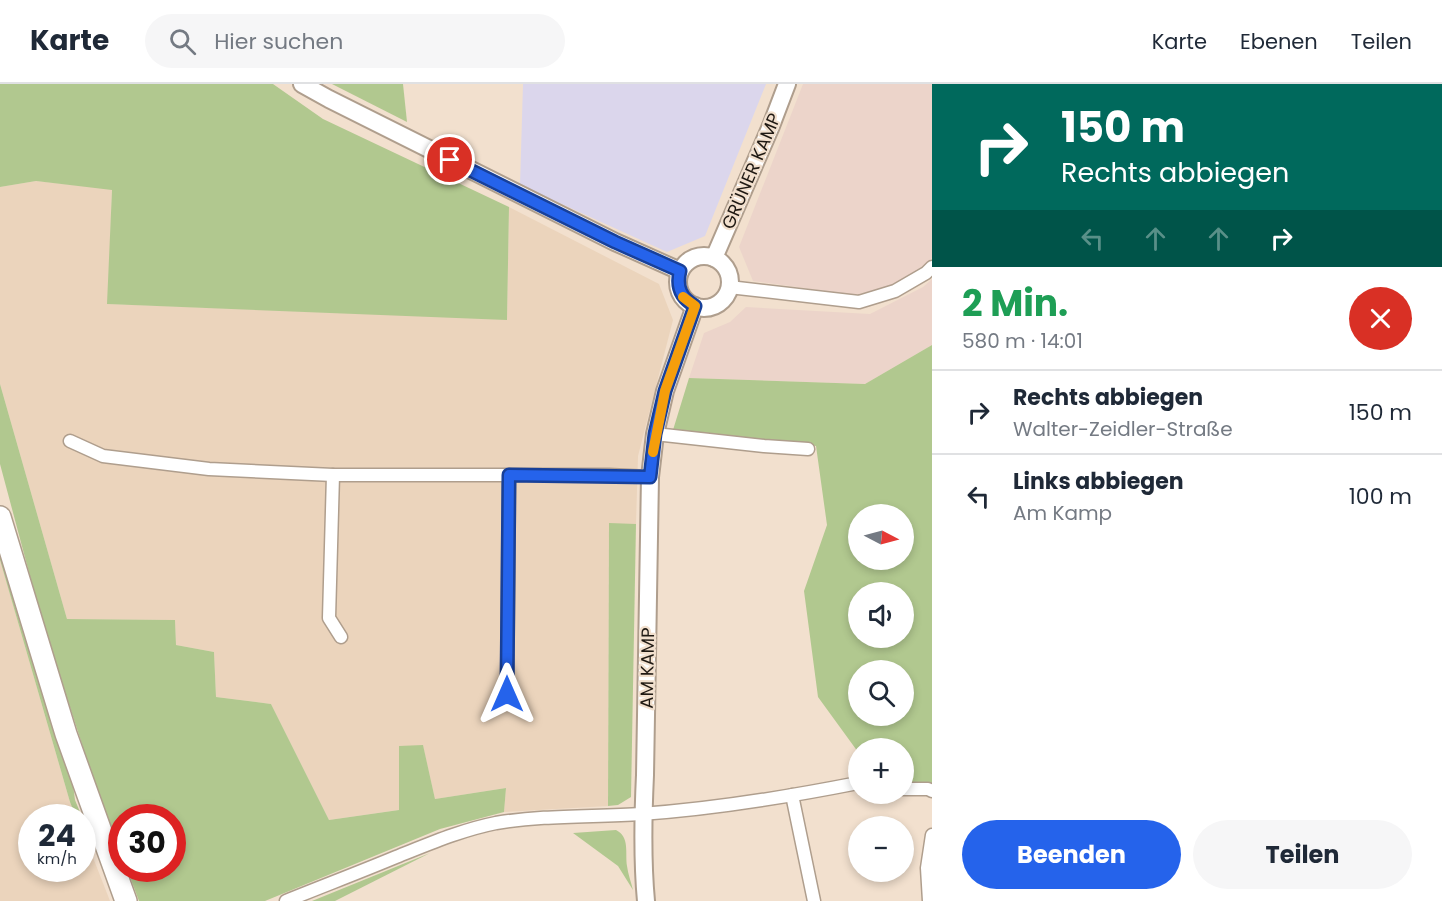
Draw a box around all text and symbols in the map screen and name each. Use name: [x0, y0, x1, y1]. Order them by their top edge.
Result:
search box: [145, 14, 565, 68]
text: Karte: [30, 21, 109, 60]
icon: search: [166, 25, 199, 58]
text: Hier suchen: [214, 26, 343, 57]
text: Karte: [1152, 27, 1207, 56]
text: Ebenen: [1240, 27, 1318, 56]
text: Teilen: [1351, 27, 1412, 56]
text: 150 m: [1061, 98, 1185, 157]
icon: right: [962, 108, 1040, 186]
street label: GRÜNER KAMP: [715, 109, 787, 233]
pin: [424, 134, 475, 185]
icon: arrive: [433, 143, 466, 176]
text: Rechts abbiegen: [1061, 154, 1289, 191]
icon: left: [1076, 222, 1109, 255]
icon: ahead: [1139, 222, 1172, 255]
icon: ahead: [1202, 222, 1235, 255]
icon: right: [1265, 222, 1298, 255]
text: 2 Min.: [962, 278, 1068, 329]
button: close: [1349, 287, 1412, 350]
text: 580 m · 14:01: [962, 327, 1083, 355]
text: Rechts abbiegen: [1013, 382, 1203, 413]
icon: right: [962, 396, 995, 429]
text: 150 m: [1349, 397, 1412, 428]
text: Walter-Zeidler-Straße: [1013, 415, 1233, 443]
text: Links abbiegen: [1013, 466, 1184, 497]
icon: left: [962, 480, 995, 513]
text: 100 m: [1349, 481, 1412, 512]
text: Am Kamp: [1013, 499, 1112, 527]
north arrow: [848, 504, 914, 570]
map controls: [848, 504, 914, 882]
button: sound: [848, 582, 914, 648]
street label: AM KAMP: [634, 627, 660, 709]
button: search: [848, 660, 914, 726]
position arrow: [475, 662, 539, 726]
button: +: [848, 738, 914, 804]
speed limit sign: 30: [108, 804, 186, 882]
text: 24: [38, 814, 76, 857]
button: −: [848, 816, 914, 882]
button: Beenden: [962, 820, 1181, 889]
button: Teilen: [1193, 820, 1412, 889]
text: km/h: [37, 848, 77, 869]

